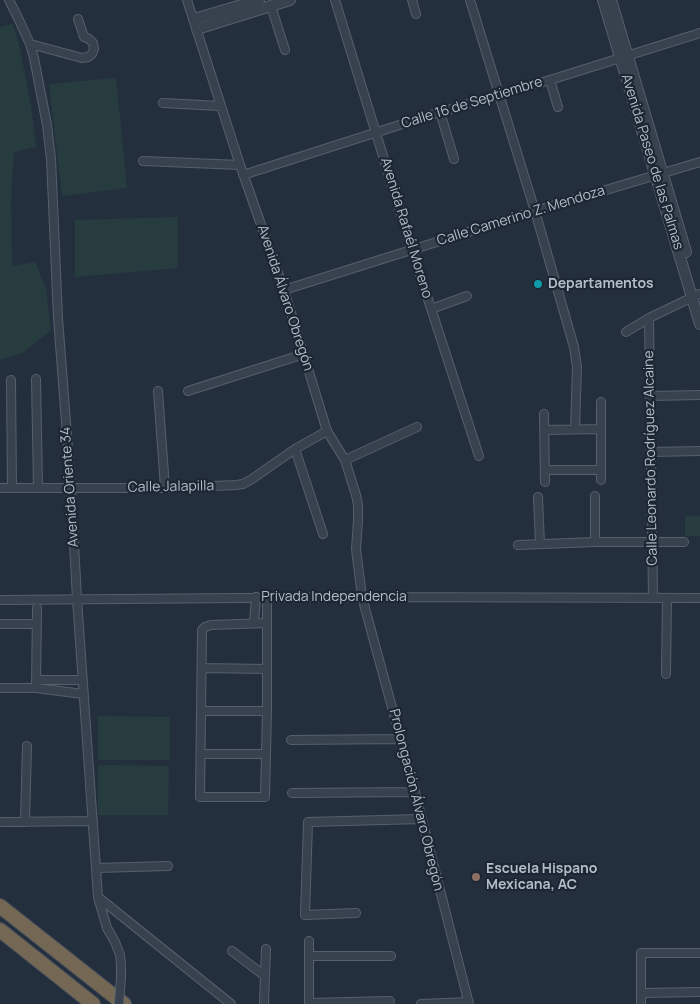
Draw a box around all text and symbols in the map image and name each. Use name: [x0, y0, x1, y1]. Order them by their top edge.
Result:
street label: Avenida Paseo de las Palmas: [617, 72, 687, 252]
street label: Calle 16 de Septiembre: [399, 74, 545, 132]
street label: Avenida Rafaél Moreno: [377, 156, 435, 300]
street label: Calle Camerino Z. Mendoza: [435, 182, 607, 250]
street label: Avenida Álvaro Obregón: [253, 223, 317, 373]
place label: Departamentos: [548, 276, 654, 292]
marker: Departamentos: [532, 278, 544, 290]
street label: Calle Leonardo Rodríguez Alcaine: [641, 350, 661, 566]
street label: Avenida Oriente 34: [57, 426, 83, 548]
street label: Calle Jalapilla: [128, 478, 214, 496]
street label: Privada Independencia: [261, 589, 407, 605]
street label: Prolongación Álvaro Obregón: [385, 707, 447, 893]
place label: Escuela Hispano Mexicana, AC: [486, 861, 597, 894]
marker: Escuela Hispano Mexicana, AC: [470, 871, 482, 883]

